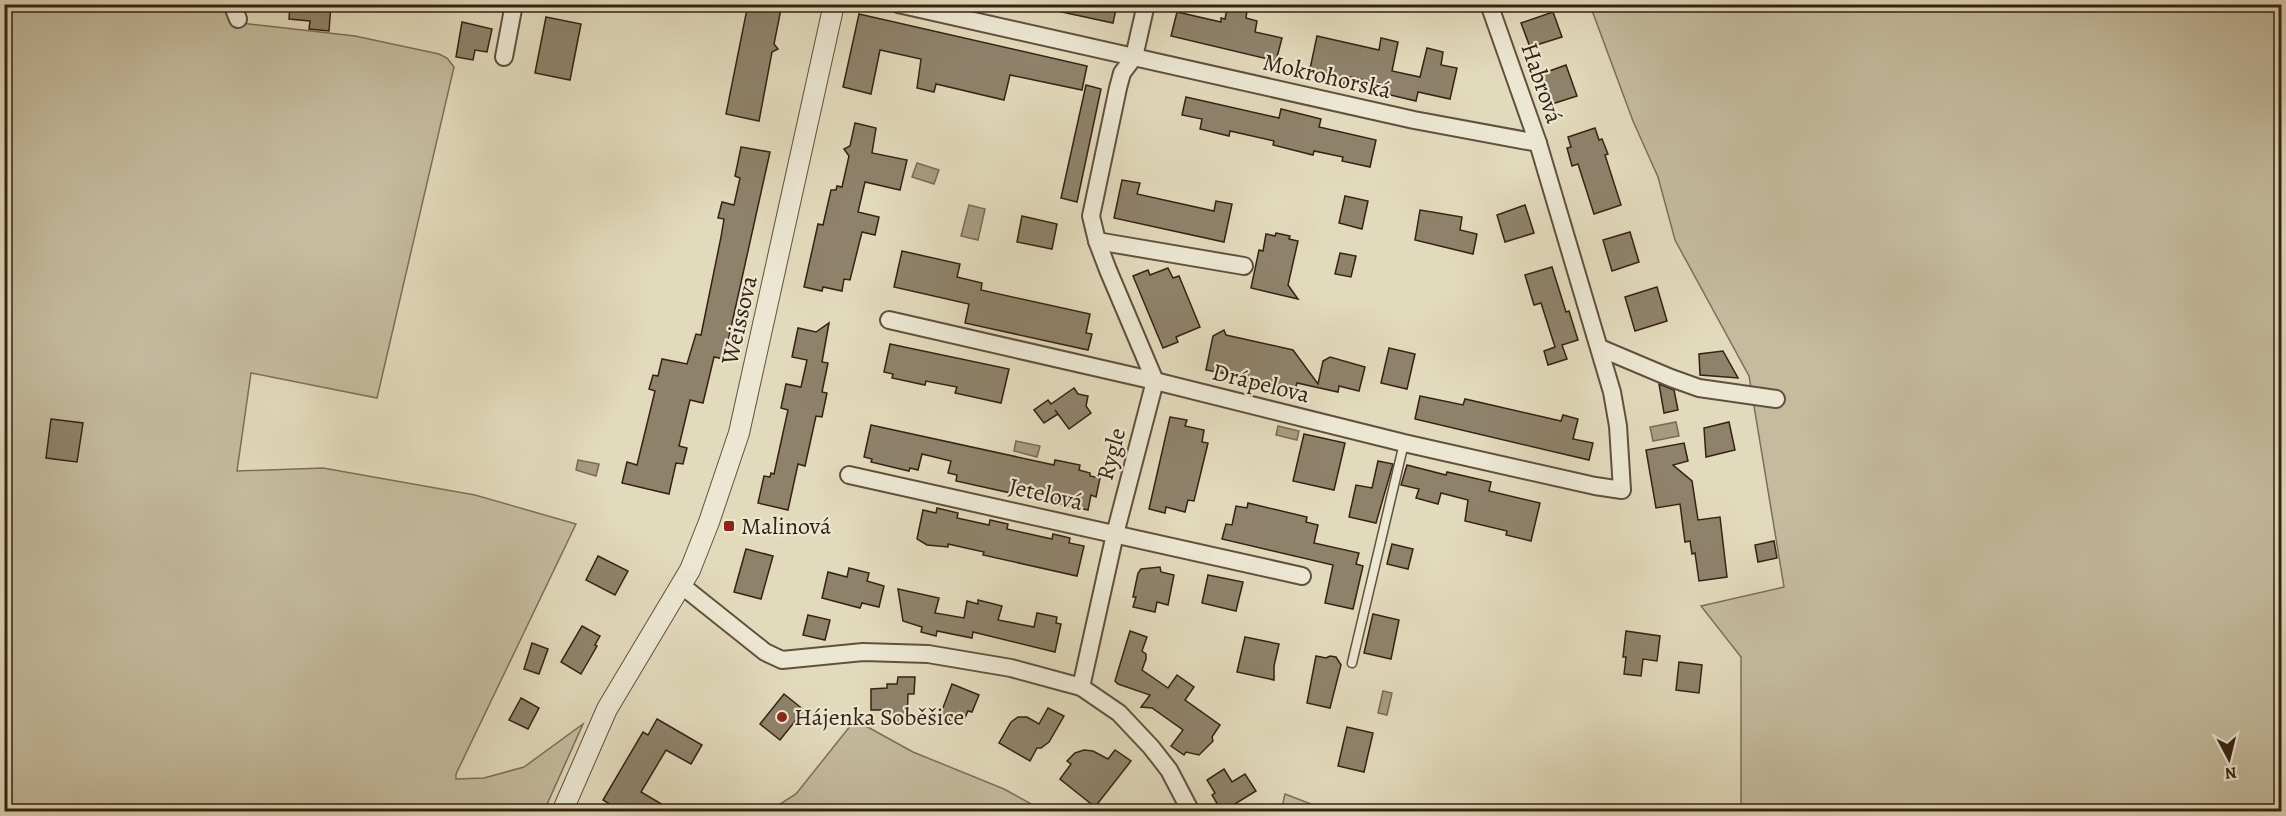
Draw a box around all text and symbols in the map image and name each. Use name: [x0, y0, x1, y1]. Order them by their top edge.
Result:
street label: Habrová: [1513, 39, 1571, 128]
street label: Mokrohorská: [1260, 46, 1395, 106]
street label: Weissova: [713, 272, 765, 369]
street label: Drápelova: [1209, 355, 1314, 411]
street label: Rygle: [1089, 424, 1133, 484]
street label: Jetelová: [1006, 470, 1087, 518]
place label: Malinová: [741, 510, 832, 542]
marker: Malinová: [722, 519, 736, 533]
place label: Hájenka Soběšice: [794, 701, 964, 733]
marker: Hájenka Soběšice: [775, 710, 789, 724]
north arrow: [2199, 729, 2259, 789]
text: N: [2223, 761, 2238, 785]

